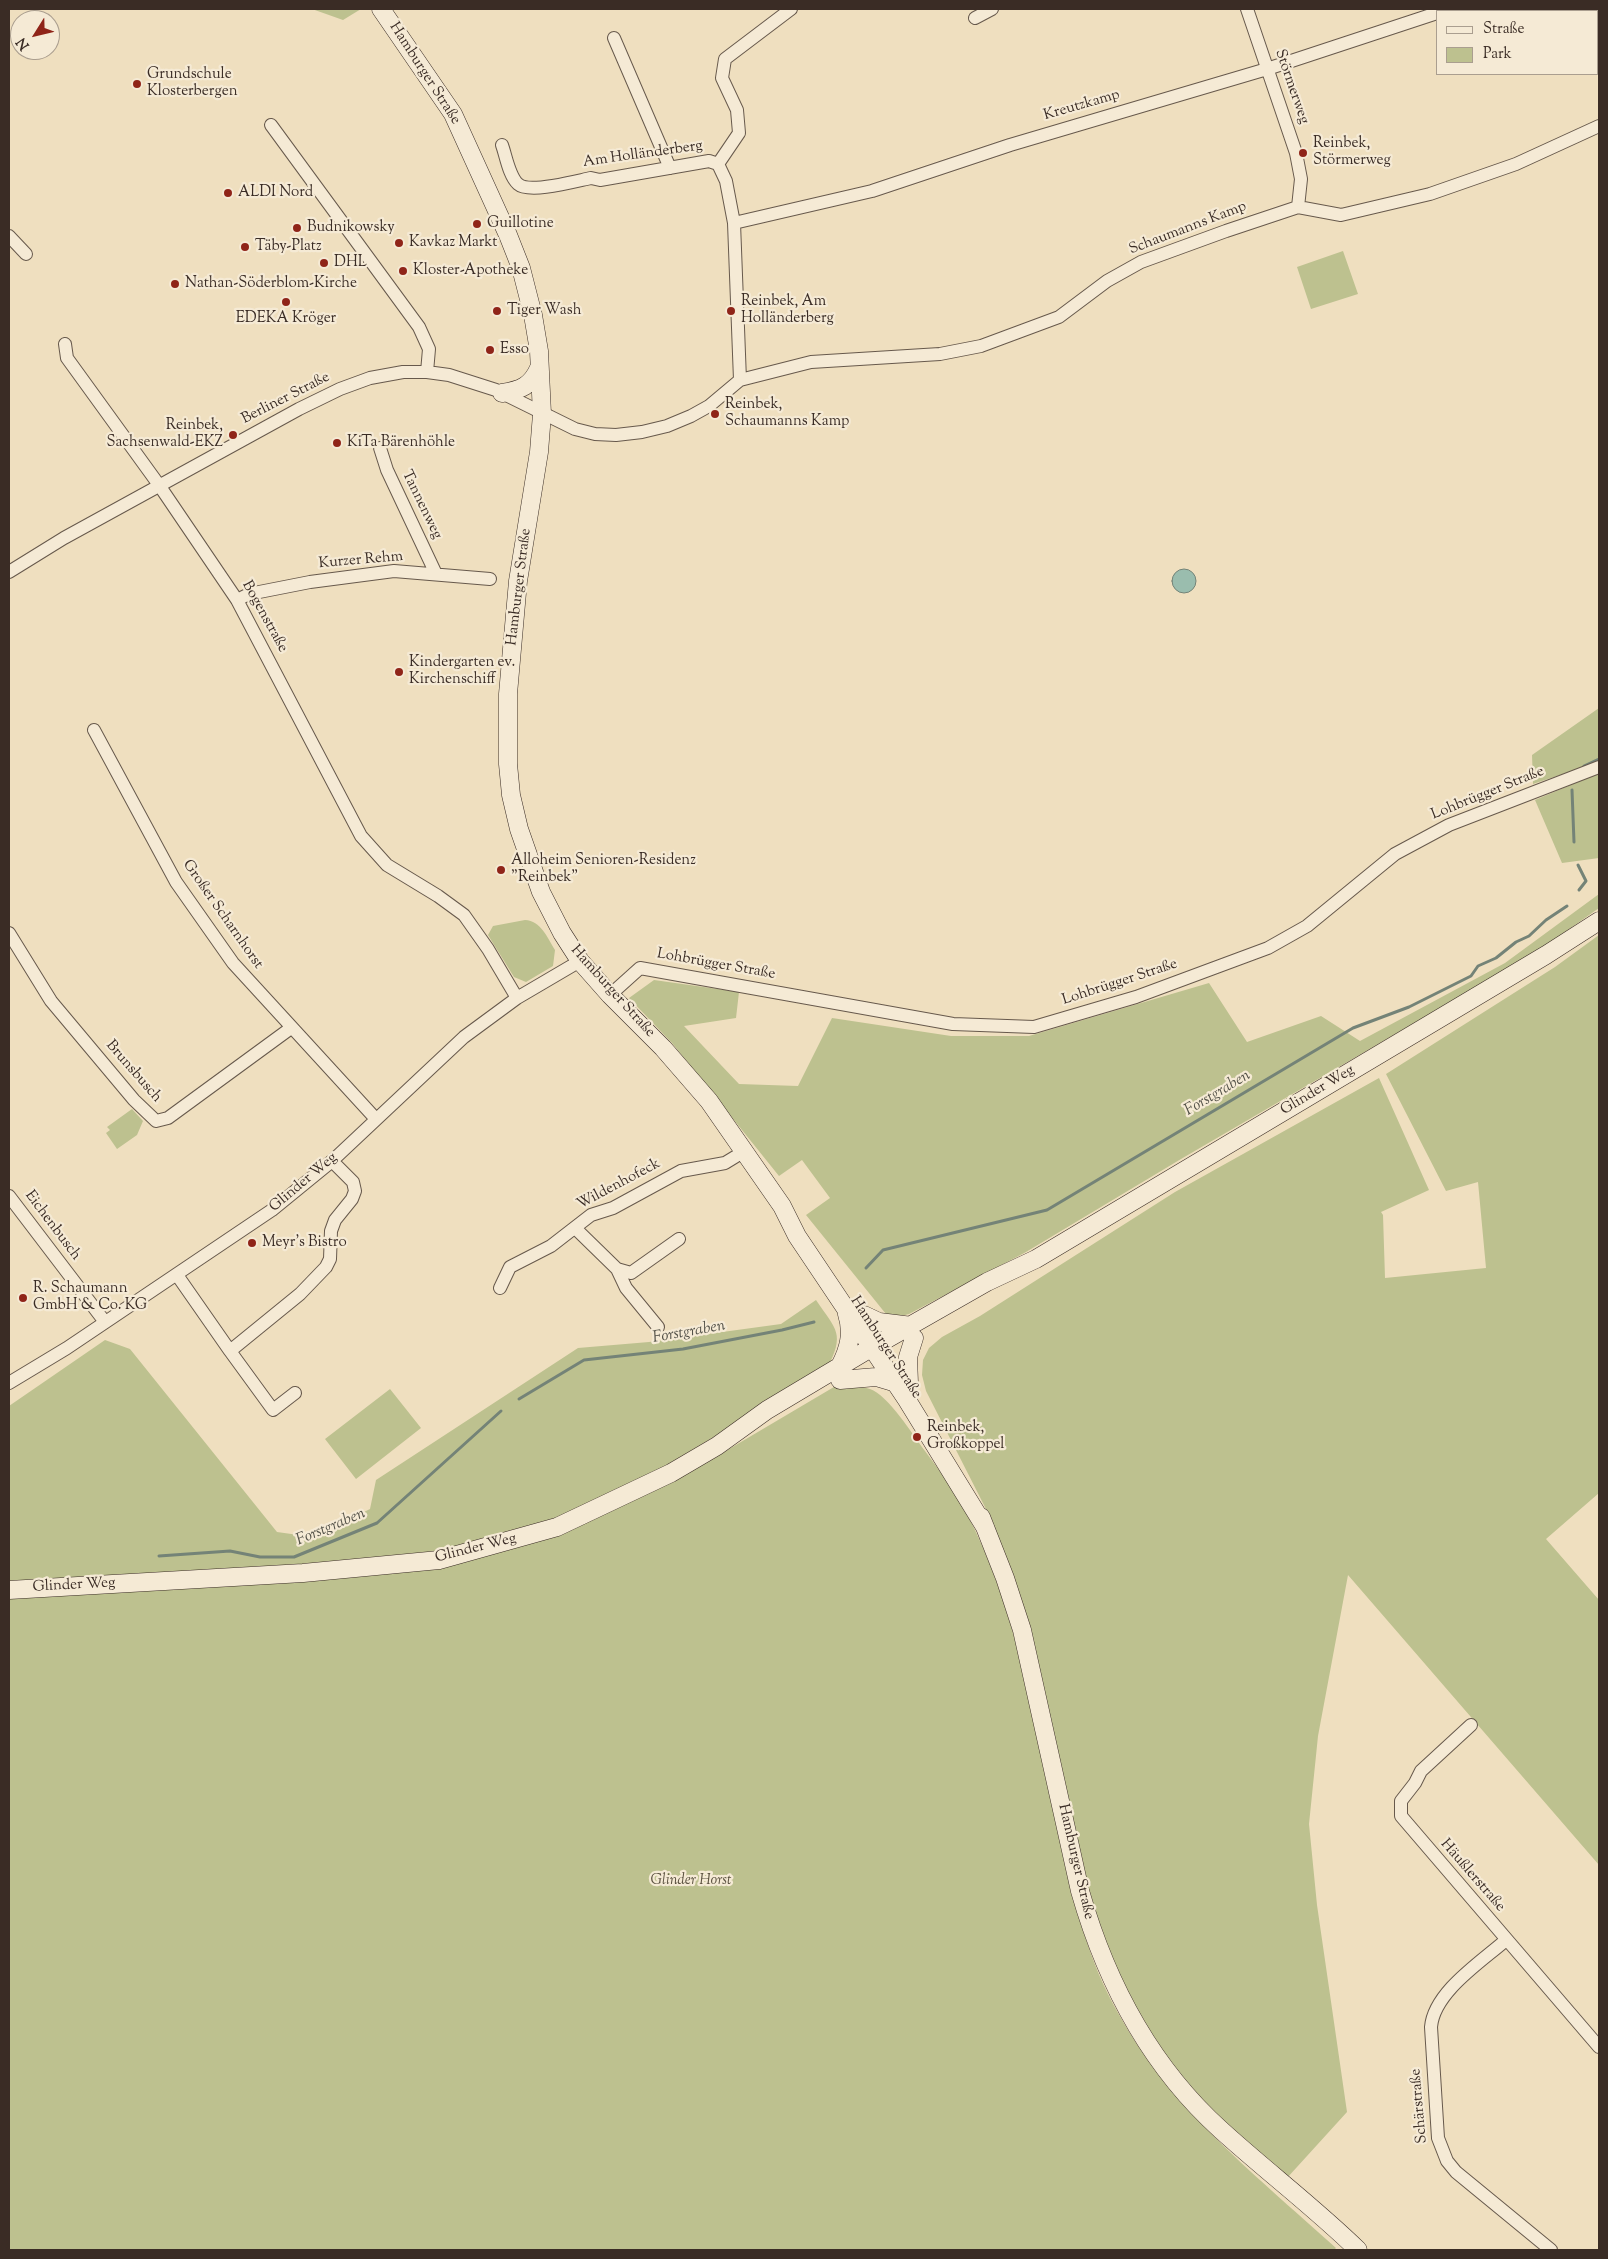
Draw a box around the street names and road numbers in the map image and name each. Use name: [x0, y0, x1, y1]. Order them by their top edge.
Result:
street label: Hamburger Straße: [384, 20, 464, 128]
street label: Störmerweg: [1270, 47, 1312, 127]
street label: Kreutzkamp: [1042, 87, 1122, 125]
street label: Am Holländerberg: [582, 138, 704, 172]
street label: Schaumanns Kamp: [1127, 198, 1249, 260]
street label: Berliner Straße: [239, 369, 333, 429]
street label: Tannenweg: [397, 468, 445, 542]
street label: Hamburger Straße: [504, 527, 536, 647]
street label: Kurzer Rehm: [318, 548, 404, 574]
street label: Bogenstraße: [237, 578, 291, 656]
street label: Lohbrügger Straße: [1429, 763, 1547, 825]
street label: Großer Scharnhorst: [178, 857, 266, 973]
street label: Hamburger Straße: [566, 942, 658, 1042]
street label: Lohbrügger Straße: [655, 946, 777, 984]
street label: Lohbrügger Straße: [1060, 956, 1180, 1010]
street label: Brunsbusch: [101, 1037, 165, 1107]
street label: Glinder Weg: [1278, 1062, 1358, 1120]
street label: Glinder Weg: [266, 1149, 342, 1217]
street label: Wildenhofeck: [574, 1155, 664, 1215]
street label: Eichenbusch: [20, 1188, 84, 1264]
street label: Hamburger Straße: [845, 1294, 925, 1402]
street label: Glinder Weg: [434, 1530, 518, 1568]
street label: Glinder Weg: [32, 1575, 116, 1597]
street label: Hamburger Straße: [1053, 1802, 1097, 1922]
street label: Häußlerstraße: [1436, 1836, 1508, 1916]
street label: Schärstraße: [1408, 2068, 1432, 2144]

